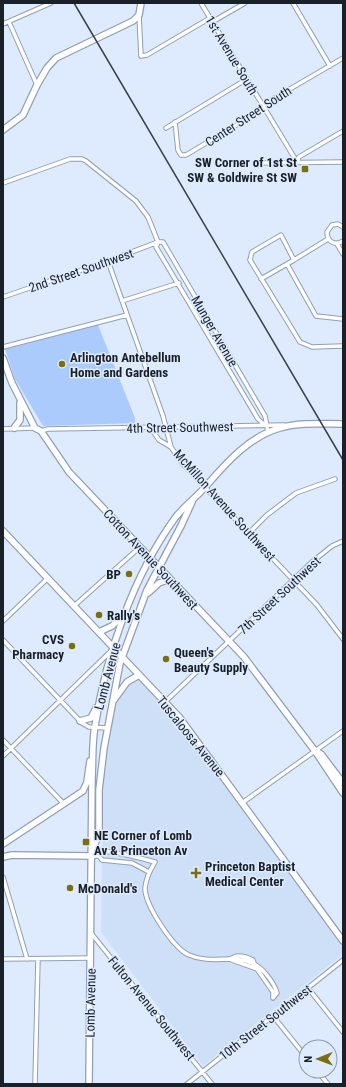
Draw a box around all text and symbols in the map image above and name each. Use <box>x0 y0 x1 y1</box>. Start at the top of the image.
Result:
street label: 1st Avenue South <box>202 13 261 97</box>
street label: Center Street South <box>202 83 294 150</box>
place label: SW Corner of 1st St SW & Goldwire St SW <box>187 155 297 185</box>
marker: SW Corner of 1st St SW & Goldwire St SW <box>300 164 310 174</box>
street label: 2nd Street Southwest <box>27 245 136 295</box>
street label: Munger Avenue <box>188 293 241 369</box>
place label: Arlington Antebellum Home and Gardens <box>70 350 181 380</box>
marker: Arlington Antebellum Home and Gardens <box>57 359 67 369</box>
street label: 4th Street Southwest <box>126 419 234 436</box>
street label: McMillon Avenue Southwest <box>171 447 279 564</box>
street label: Cotton Avenue Southwest <box>100 506 201 613</box>
street label: 7th Street Southwest <box>235 553 324 637</box>
place label: BP <box>106 567 121 582</box>
marker: BP <box>124 569 134 579</box>
place label: Rally's <box>107 608 140 623</box>
marker: Rally's <box>94 610 104 620</box>
place label: CVS Pharmacy <box>12 632 64 662</box>
marker: CVS Pharmacy <box>67 641 77 651</box>
street label: Lomb Avenue <box>91 641 124 712</box>
place label: Queen's Beauty Supply <box>174 645 248 675</box>
marker: Queen's Beauty Supply <box>161 654 171 664</box>
street label: Tuscaloosa Avenue <box>154 693 228 780</box>
place label: NE Corner of Lomb Av & Princeton Av <box>94 828 192 858</box>
marker: NE Corner of Lomb Av & Princeton Av <box>81 837 91 847</box>
place label: Princeton Baptist Medical Center <box>205 859 295 889</box>
marker: Princeton Baptist Medical Center <box>190 867 202 879</box>
place label: McDonald's <box>78 881 137 896</box>
marker: McDonald's <box>65 883 75 893</box>
street label: Fulton Avenue Southwest <box>105 953 198 1063</box>
street label: Lomb Avenue <box>82 968 99 1038</box>
street label: 10th Street Southwest <box>216 981 315 1063</box>
north arrow <box>298 1039 338 1079</box>
text: N <box>302 1055 315 1063</box>

